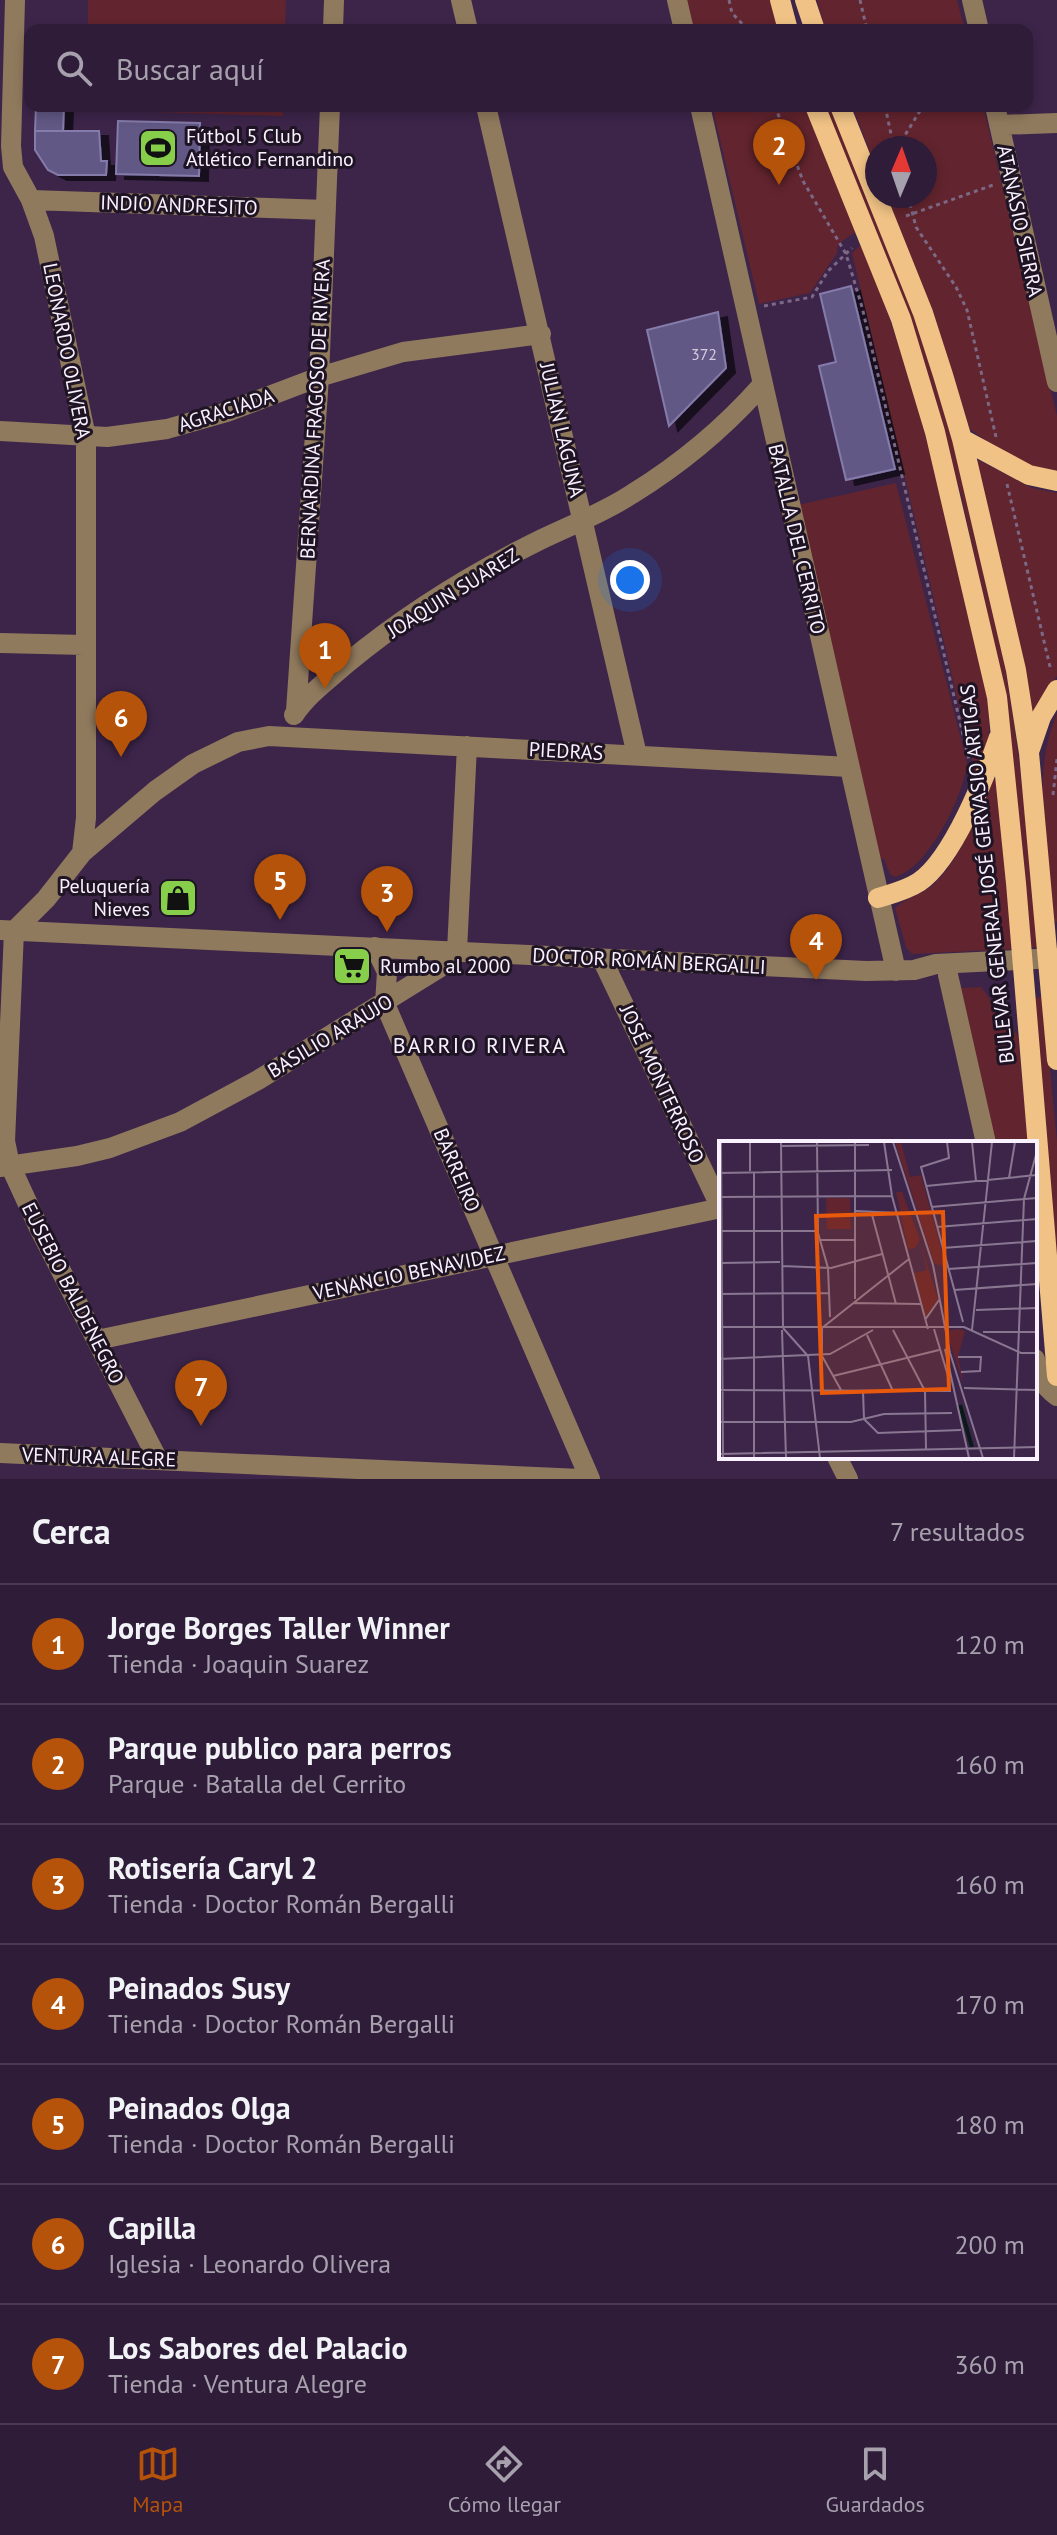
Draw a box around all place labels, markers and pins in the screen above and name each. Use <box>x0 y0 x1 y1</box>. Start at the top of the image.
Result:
pin: 2 <box>753 119 805 185</box>
place label: Fútbol 5 Club Atlético Fernandino <box>186 123 354 172</box>
sports icon: Fútbol 5 Club Atlético Fernandino <box>137 127 179 169</box>
pin: 1 <box>299 623 351 689</box>
pin: 6 <box>95 691 147 757</box>
pin: 5 <box>254 854 306 920</box>
pin: 3 <box>361 866 413 932</box>
place label: Peluquería Nieves <box>59 873 150 922</box>
shop icon: Peluquería Nieves <box>157 877 199 919</box>
pin: 4 <box>790 914 842 980</box>
supermarket icon: Rumbo al 2000 <box>331 945 373 987</box>
place label: Rumbo al 2000 <box>380 953 510 979</box>
pin: 7 <box>175 1360 227 1426</box>

